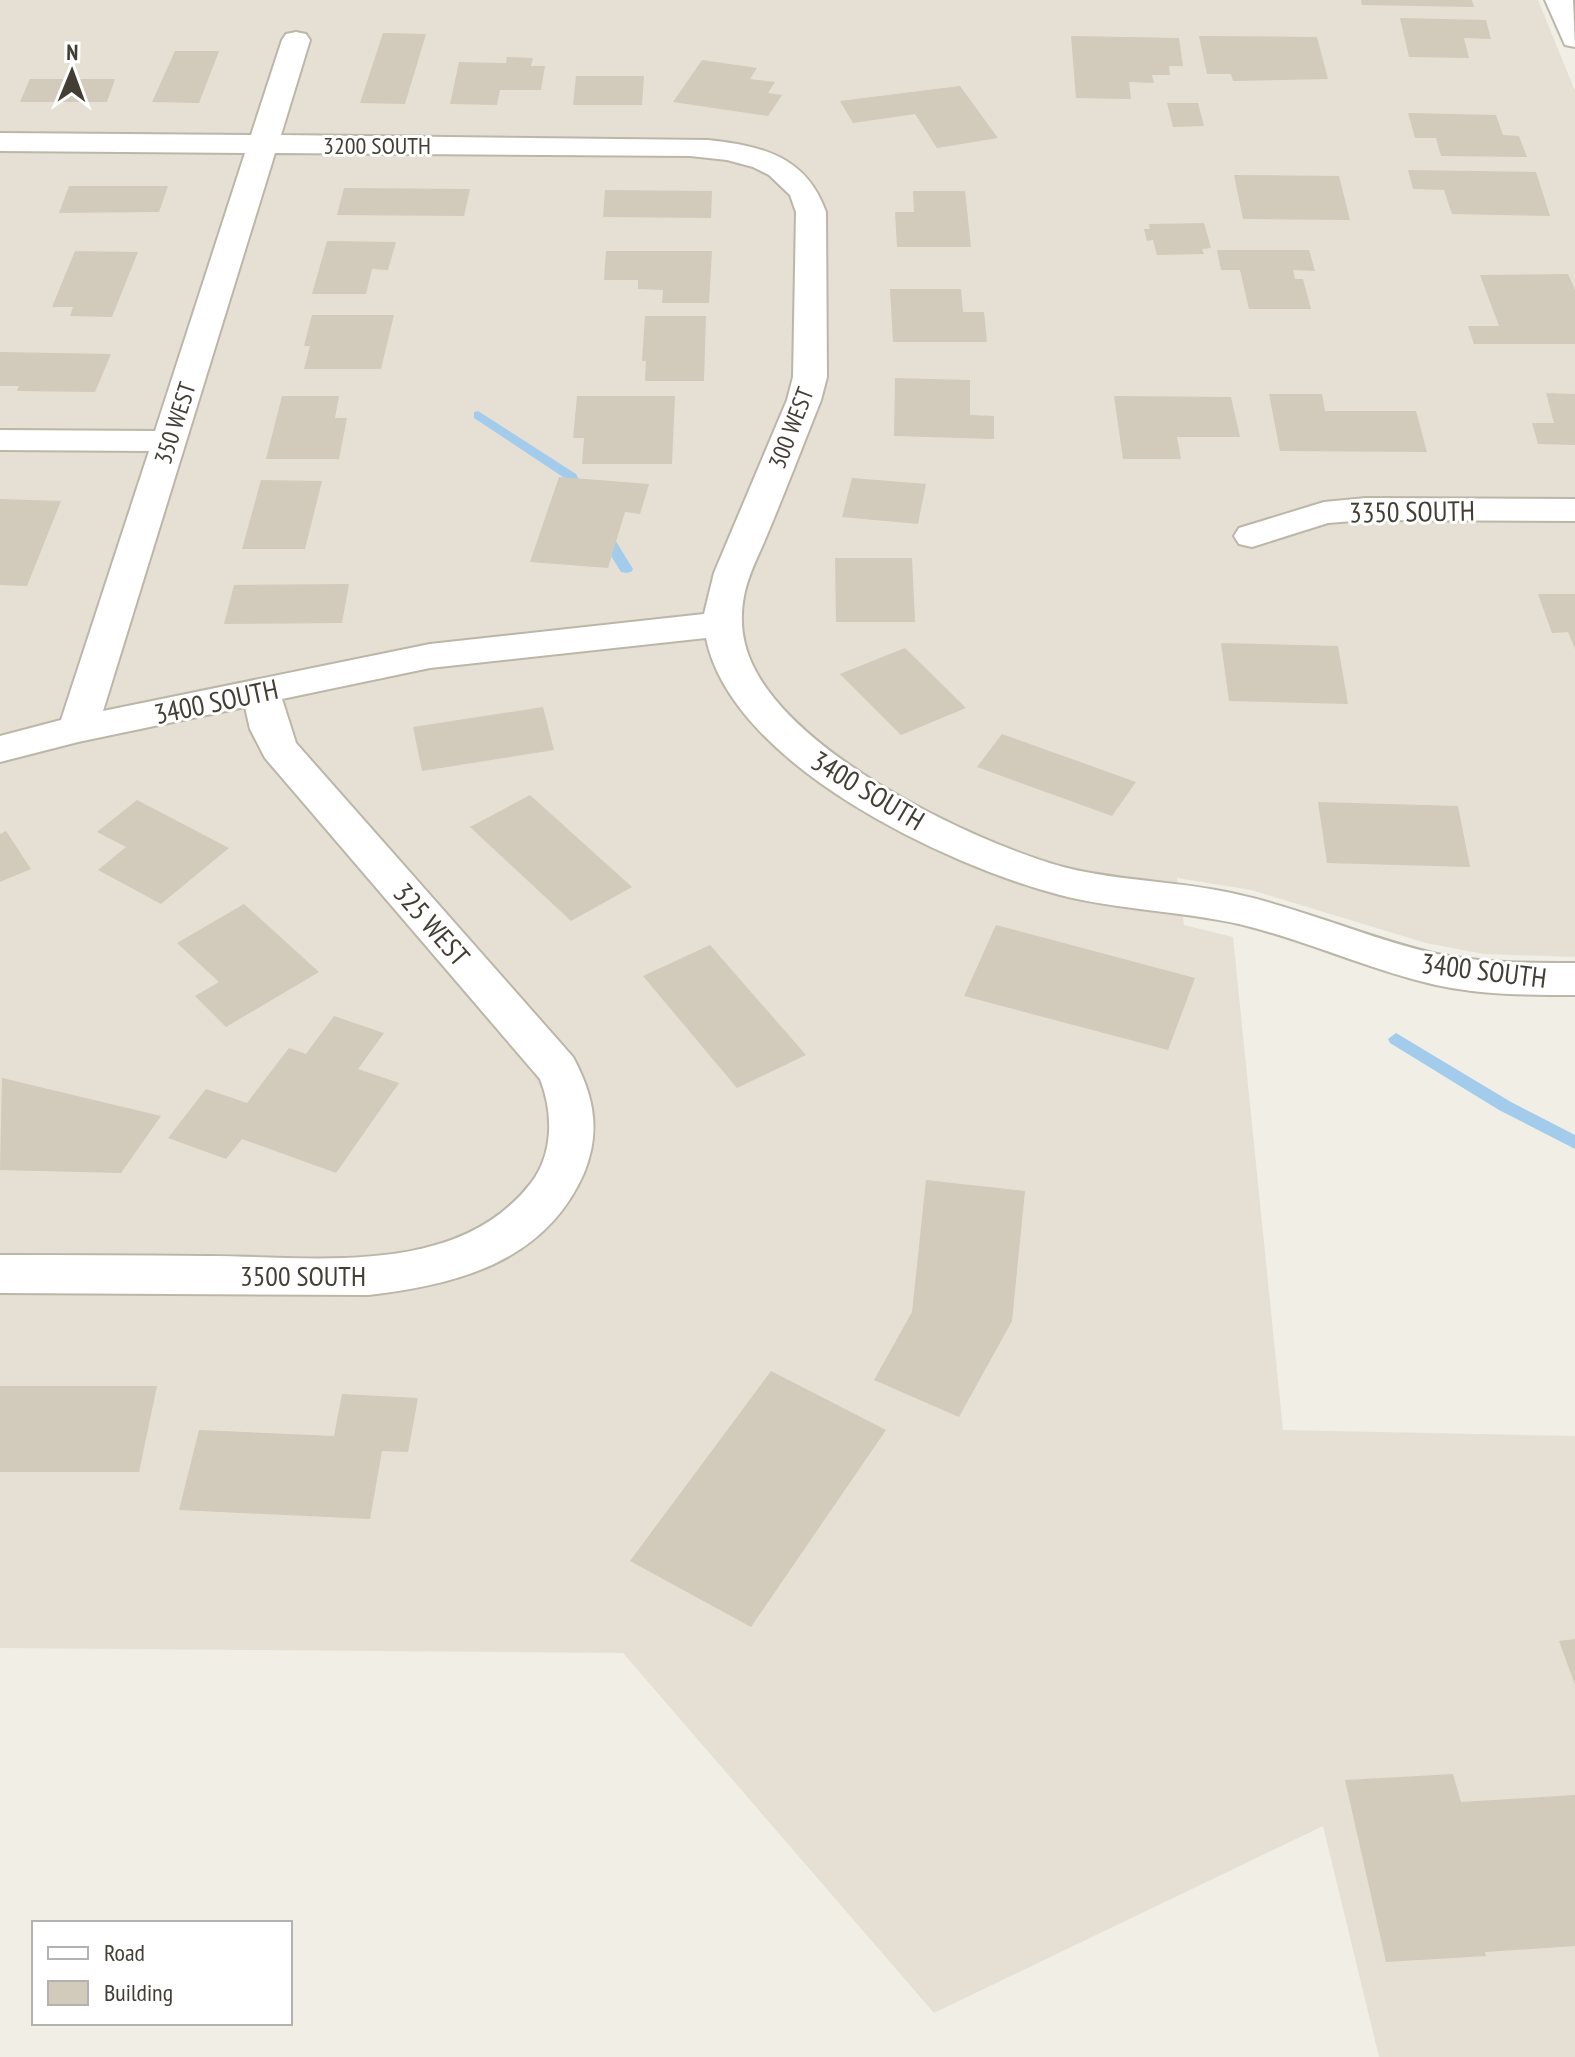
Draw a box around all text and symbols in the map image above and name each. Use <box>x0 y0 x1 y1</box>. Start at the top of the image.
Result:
north arrow <box>32 32 112 112</box>
text: N <box>66 38 79 66</box>
street label: 3200 SOUTH <box>323 130 431 161</box>
street label: 350 WEST <box>147 378 203 468</box>
street label: 300 WEST <box>761 383 821 473</box>
street label: 3350 SOUTH <box>1349 491 1475 531</box>
street label: 3400 SOUTH <box>151 670 281 732</box>
street label: 3400 SOUTH <box>805 742 931 838</box>
street label: 325 WEST <box>386 875 479 974</box>
street label: 3400 SOUTH <box>1419 944 1549 996</box>
street label: 3500 SOUTH <box>240 1257 366 1294</box>
legend <box>32 1921 292 2025</box>
text: Road <box>104 1937 145 1968</box>
text: Building <box>104 1977 173 2008</box>

